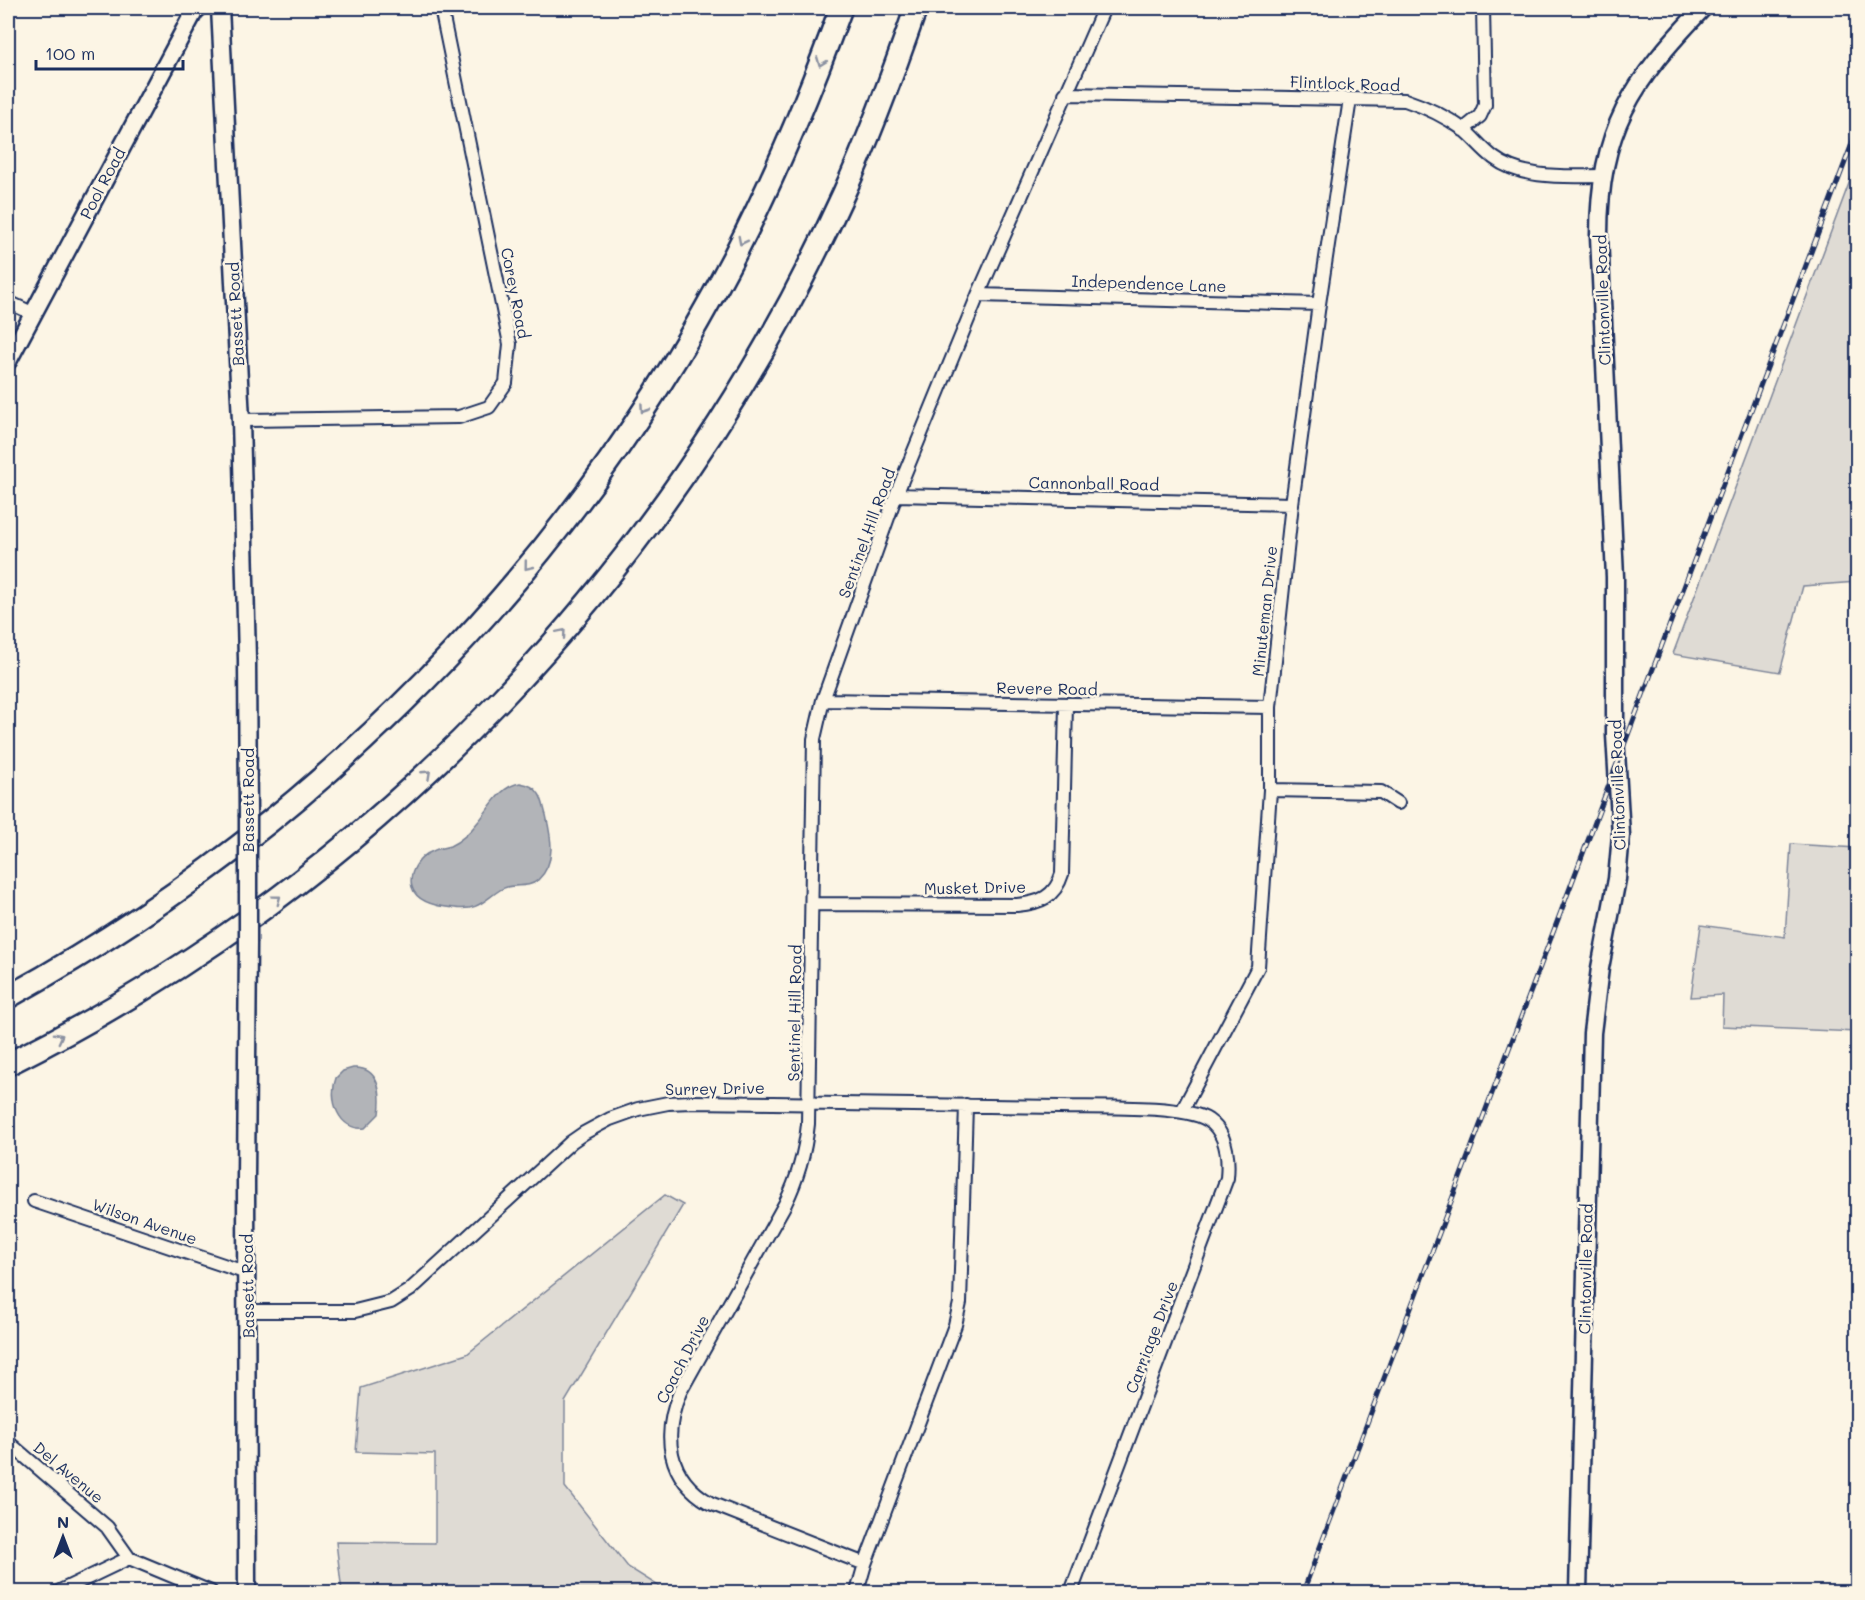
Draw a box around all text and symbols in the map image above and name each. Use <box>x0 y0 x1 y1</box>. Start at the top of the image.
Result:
scale bar <box>36 33 183 71</box>
text: 100 m <box>45 41 95 65</box>
one-way arrow <box>815 57 828 67</box>
street label: Flintlock Road <box>1290 71 1400 95</box>
street label: Pool Road <box>74 144 130 222</box>
one-way arrow <box>738 234 749 245</box>
street label: Clintonville Road <box>1589 234 1615 366</box>
street label: Corey Road <box>497 246 535 340</box>
street label: Bassett Road <box>222 261 248 367</box>
street label: Independence Lane <box>1071 270 1227 296</box>
one-way arrow <box>639 403 651 413</box>
street label: Sentinel Hill Road <box>833 465 899 601</box>
street label: Cannonball Road <box>1029 471 1159 495</box>
street label: Minuteman Drive <box>1247 545 1281 677</box>
one-way arrow <box>524 559 535 570</box>
one-way arrow <box>555 630 566 640</box>
street label: Revere Road <box>996 677 1098 699</box>
street label: Clintonville Road <box>1604 719 1630 851</box>
street label: Bassett Road <box>237 748 258 852</box>
one-way arrow <box>420 770 430 781</box>
street label: Musket Drive <box>924 876 1026 898</box>
one-way arrow <box>271 895 282 906</box>
street label: Sentinel Hill Road <box>782 944 806 1082</box>
one-way arrow <box>53 1033 64 1044</box>
street label: Surrey Drive <box>665 1077 765 1099</box>
street label: Wilson Avenue <box>90 1193 200 1249</box>
street label: Clintonville Road <box>1573 1203 1597 1335</box>
street label: Bassett Road <box>236 1234 258 1338</box>
street label: Carriage Drive <box>1120 1278 1182 1396</box>
street label: Coach Drive <box>651 1311 713 1407</box>
street label: Del Avenue <box>30 1437 108 1507</box>
north arrow <box>33 1507 93 1567</box>
text: N <box>57 1511 69 1532</box>

